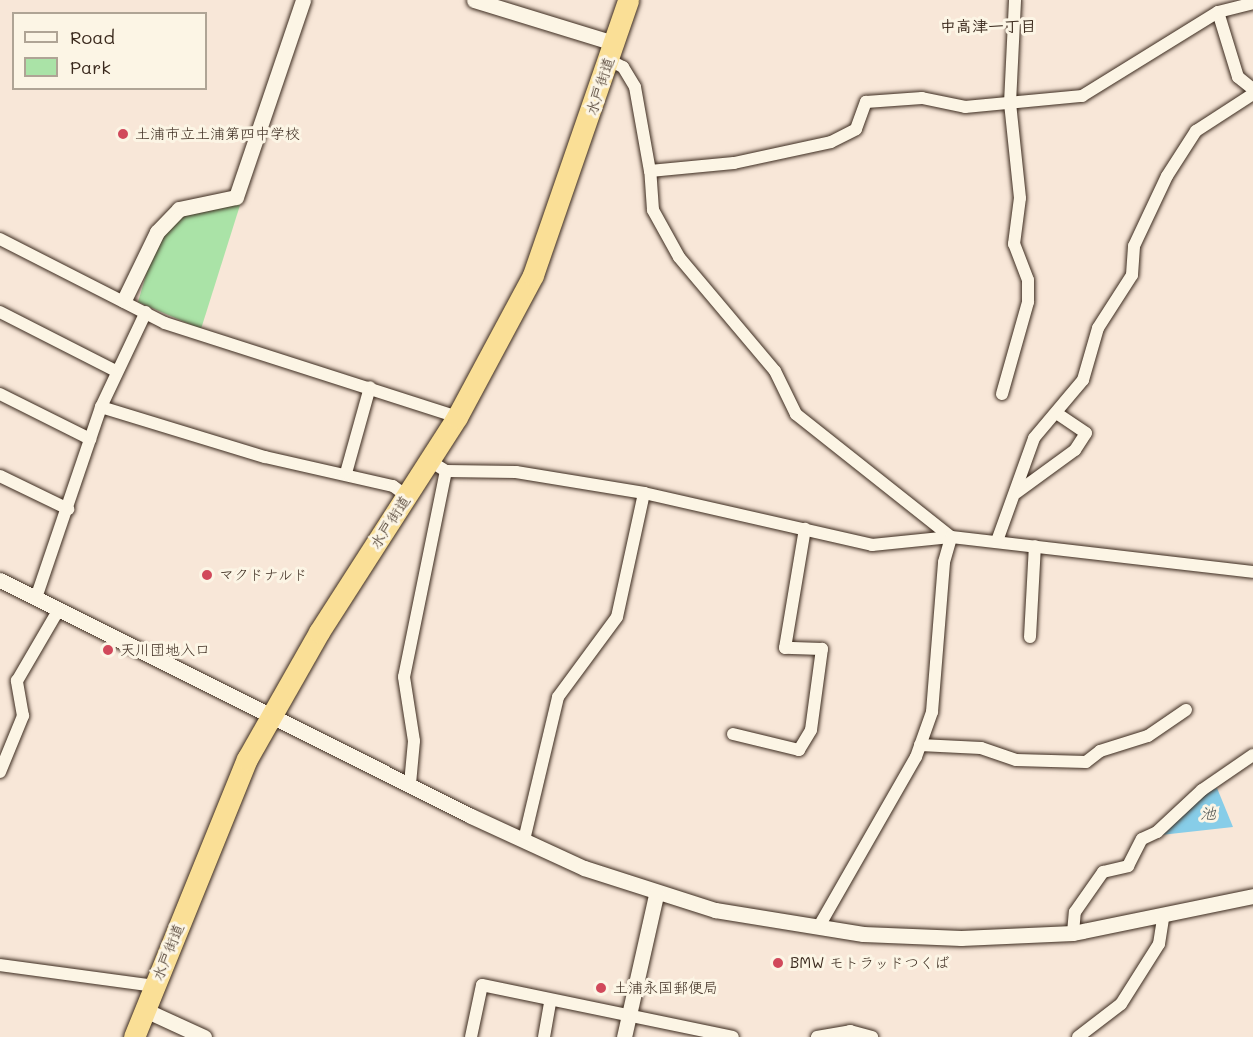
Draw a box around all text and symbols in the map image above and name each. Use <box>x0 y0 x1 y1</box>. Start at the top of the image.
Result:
legend <box>12 12 207 90</box>
district label: 中高津一丁目 <box>940 16 1036 36</box>
text: Road <box>70 25 115 49</box>
text: Park <box>70 55 111 79</box>
street label: 水戸街道 <box>582 55 618 117</box>
place label: 土浦市立土浦第四中学校 <box>135 125 300 143</box>
marker: 土浦市立土浦第四中学校 <box>116 127 130 141</box>
street label: 水戸街道 <box>366 492 414 552</box>
place label: マクドナルド <box>219 566 309 584</box>
marker: マクドナルド <box>200 568 214 582</box>
place label: 天川団地入口 <box>120 641 210 659</box>
marker: 天川団地入口 <box>101 643 115 657</box>
water label: 池 <box>1200 803 1216 823</box>
street label: 水戸街道 <box>148 921 188 983</box>
place label: BMW モトラッドつくば <box>790 954 949 972</box>
marker: BMW モトラッドつくば <box>771 956 785 970</box>
place label: 土浦永国郵便局 <box>613 979 718 997</box>
marker: 土浦永国郵便局 <box>594 981 608 995</box>

